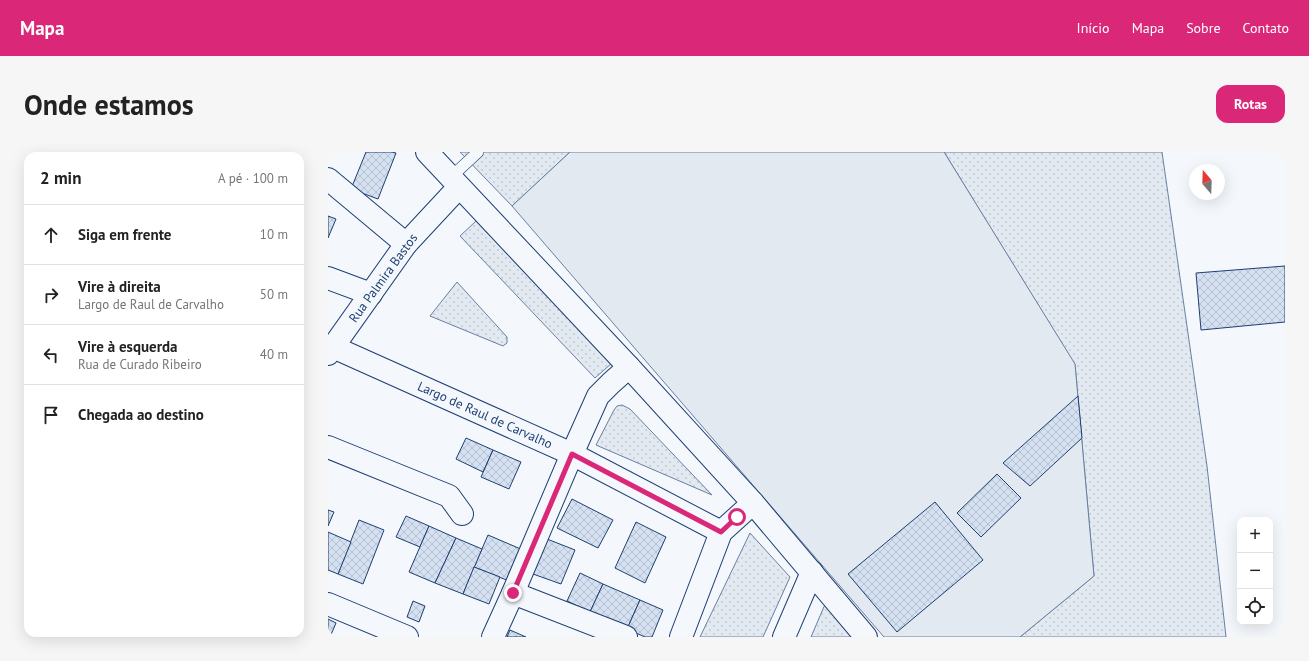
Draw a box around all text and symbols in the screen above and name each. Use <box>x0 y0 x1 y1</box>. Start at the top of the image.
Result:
text: Mapa <box>20 16 64 40</box>
text: Início <box>1077 19 1110 37</box>
text: Mapa <box>1132 19 1164 37</box>
text: Sobre <box>1186 19 1221 37</box>
text: Contato <box>1243 19 1289 37</box>
button: Rotas <box>1216 85 1285 123</box>
text: Onde estamos <box>24 86 194 123</box>
north arrow <box>1189 164 1225 200</box>
text: 2 min <box>40 167 81 189</box>
text: A pé · 100 m <box>218 170 288 187</box>
icon: ahead <box>40 224 62 246</box>
text: Siga em frente <box>78 225 171 244</box>
text: 10 m <box>260 226 288 243</box>
street label: Rua Palmira Bastos <box>345 230 421 326</box>
text: Vire à direita <box>78 277 161 296</box>
icon: right <box>40 284 62 306</box>
text: 50 m <box>260 286 288 303</box>
text: Largo de Raul de Carvalho <box>78 296 224 313</box>
text: Vire à esquerda <box>78 337 177 356</box>
icon: left <box>40 344 62 366</box>
text: 40 m <box>260 346 288 363</box>
text: Rua de Curado Ribeiro <box>78 356 202 373</box>
street label: Largo de Raul de Carvalho <box>415 378 555 452</box>
icon: arrive <box>40 404 62 426</box>
text: Chegada ao destino <box>78 405 204 424</box>
route start <box>728 508 746 526</box>
map controls <box>1237 517 1273 625</box>
button: + <box>1237 517 1273 553</box>
button: − <box>1237 553 1273 589</box>
route end <box>504 584 522 602</box>
button: locate <box>1237 589 1273 625</box>

